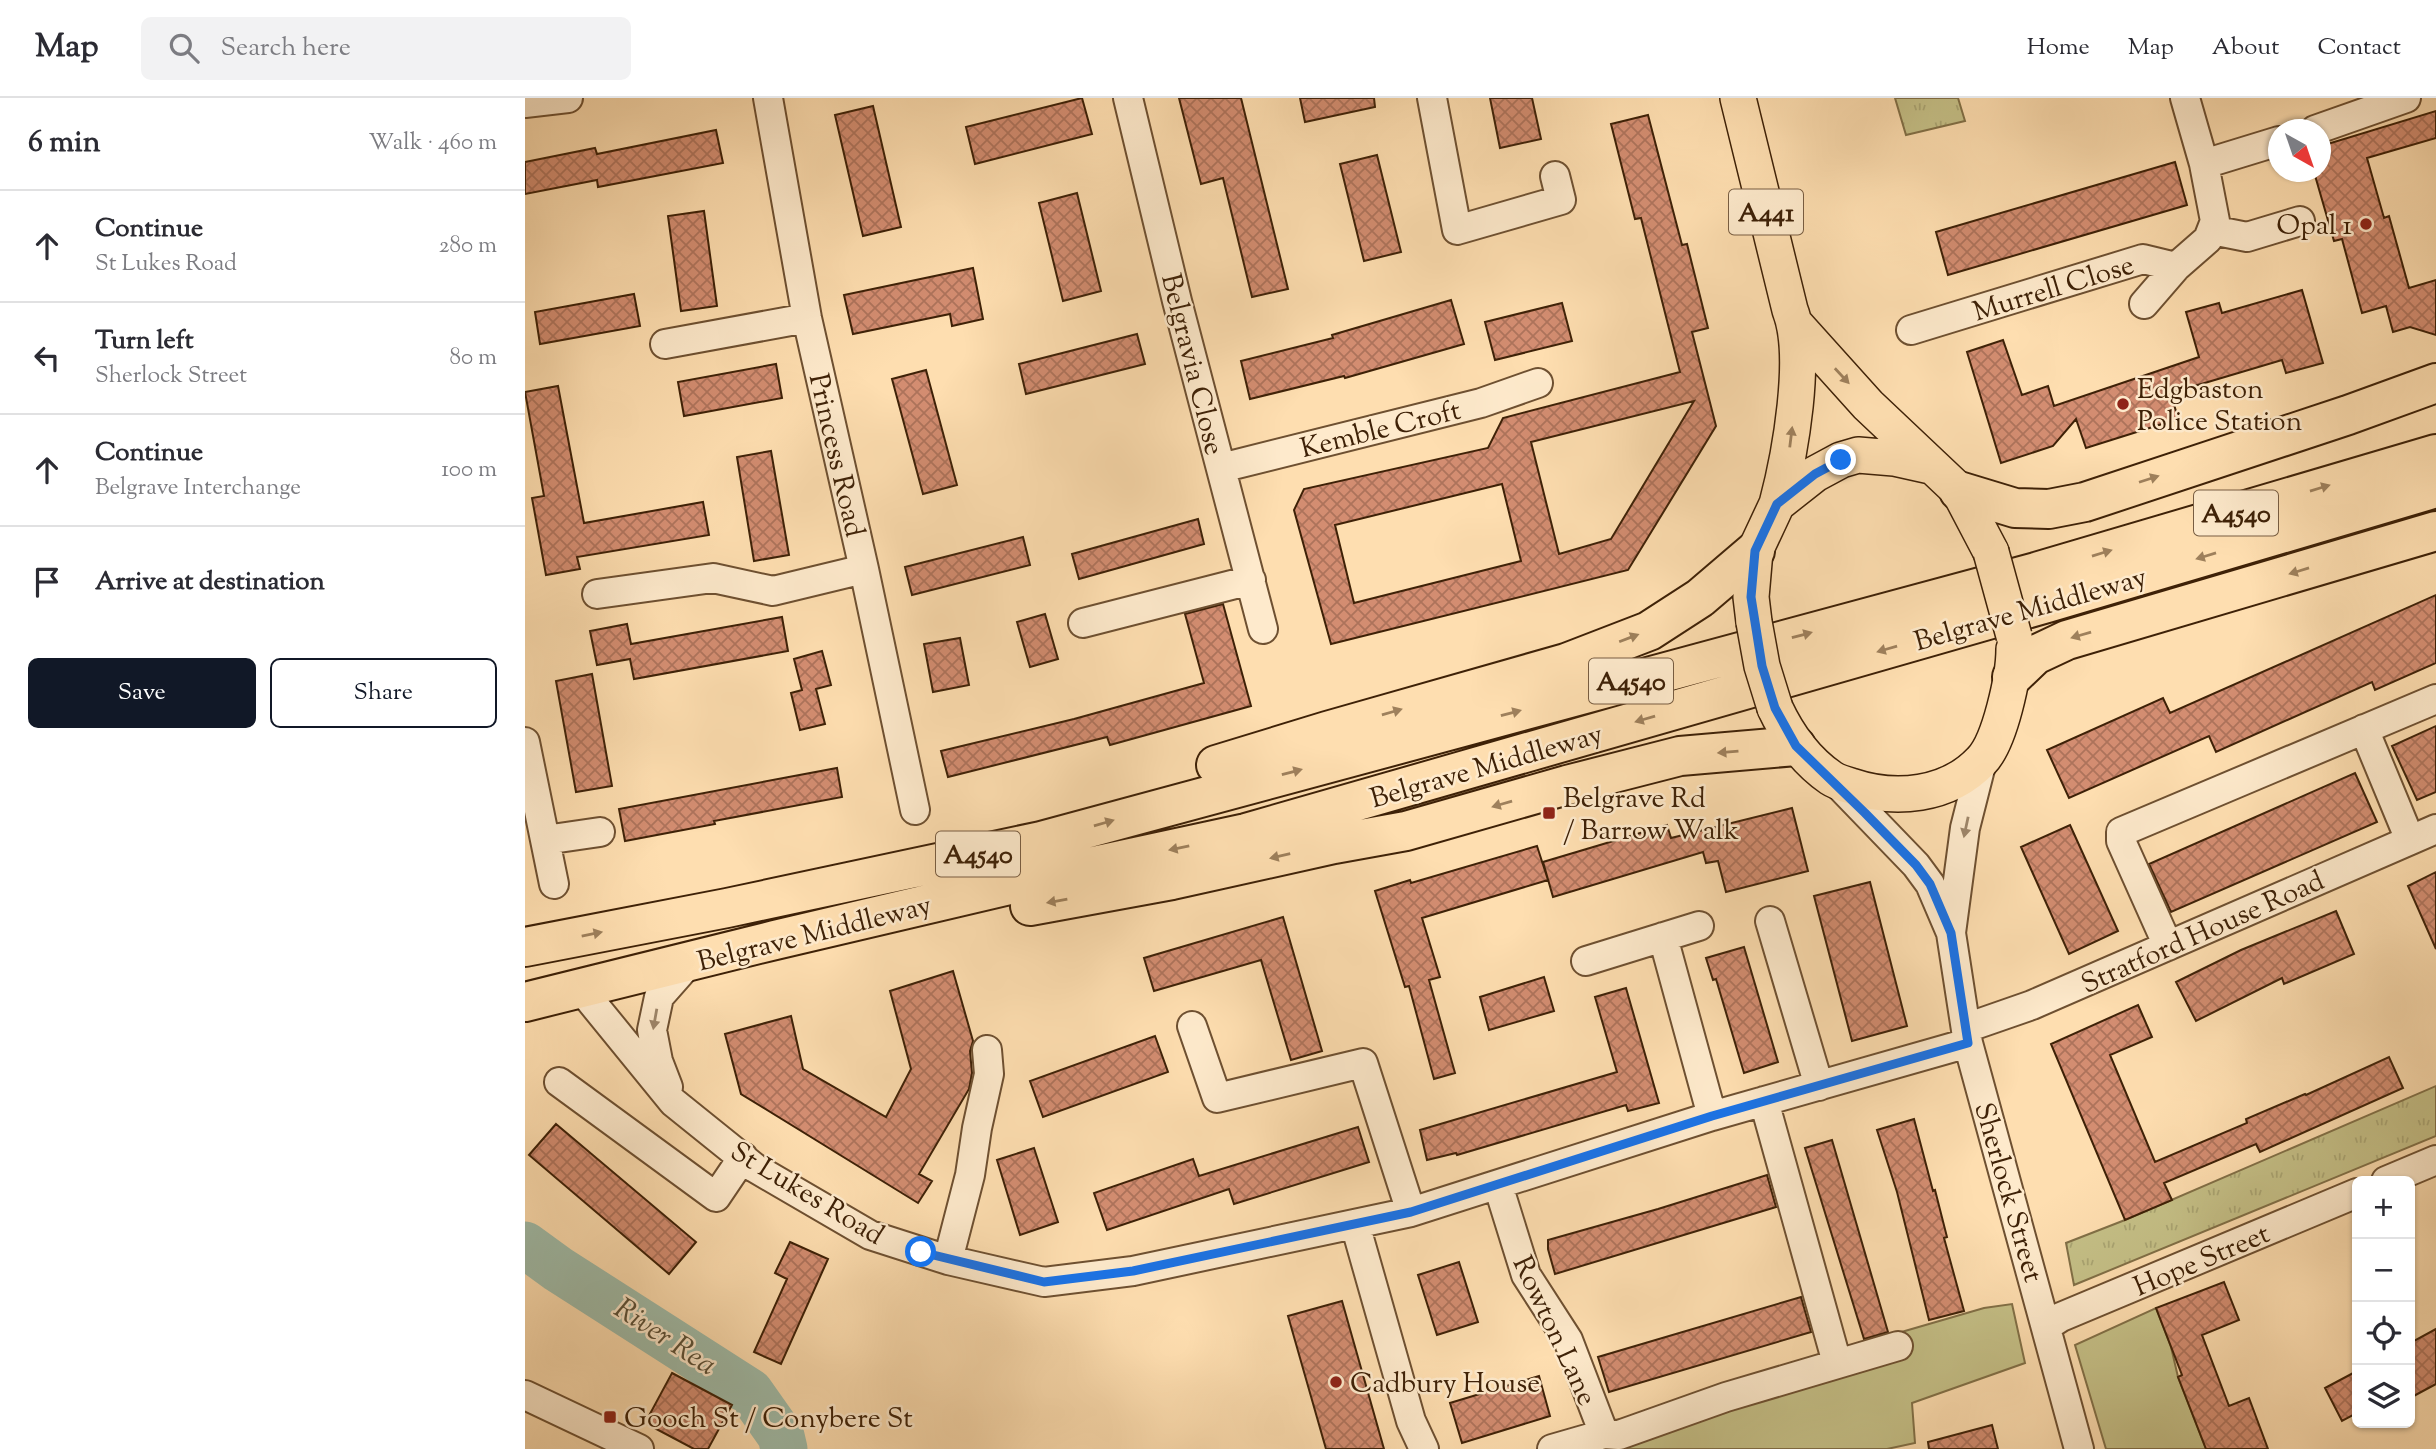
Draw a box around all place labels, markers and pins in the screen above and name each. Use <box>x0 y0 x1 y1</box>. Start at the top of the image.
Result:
place label: Opal 1 <box>2276 207 2352 247</box>
marker: Opal 1 <box>2358 216 2374 232</box>
place label: Edgbaston Police Station <box>2137 371 2302 443</box>
marker: Edgbaston Police Station <box>2115 396 2131 412</box>
place label: Belgrave Rd / Barrow Walk <box>1563 780 1739 852</box>
marker: Belgrave Rd / Barrow Walk <box>1541 805 1557 821</box>
place label: Cadbury House <box>1350 1365 1540 1405</box>
marker: Cadbury House <box>1328 1374 1344 1390</box>
place label: Gooch St / Conybere St <box>624 1400 913 1440</box>
marker: Gooch St / Conybere St <box>602 1409 618 1425</box>

